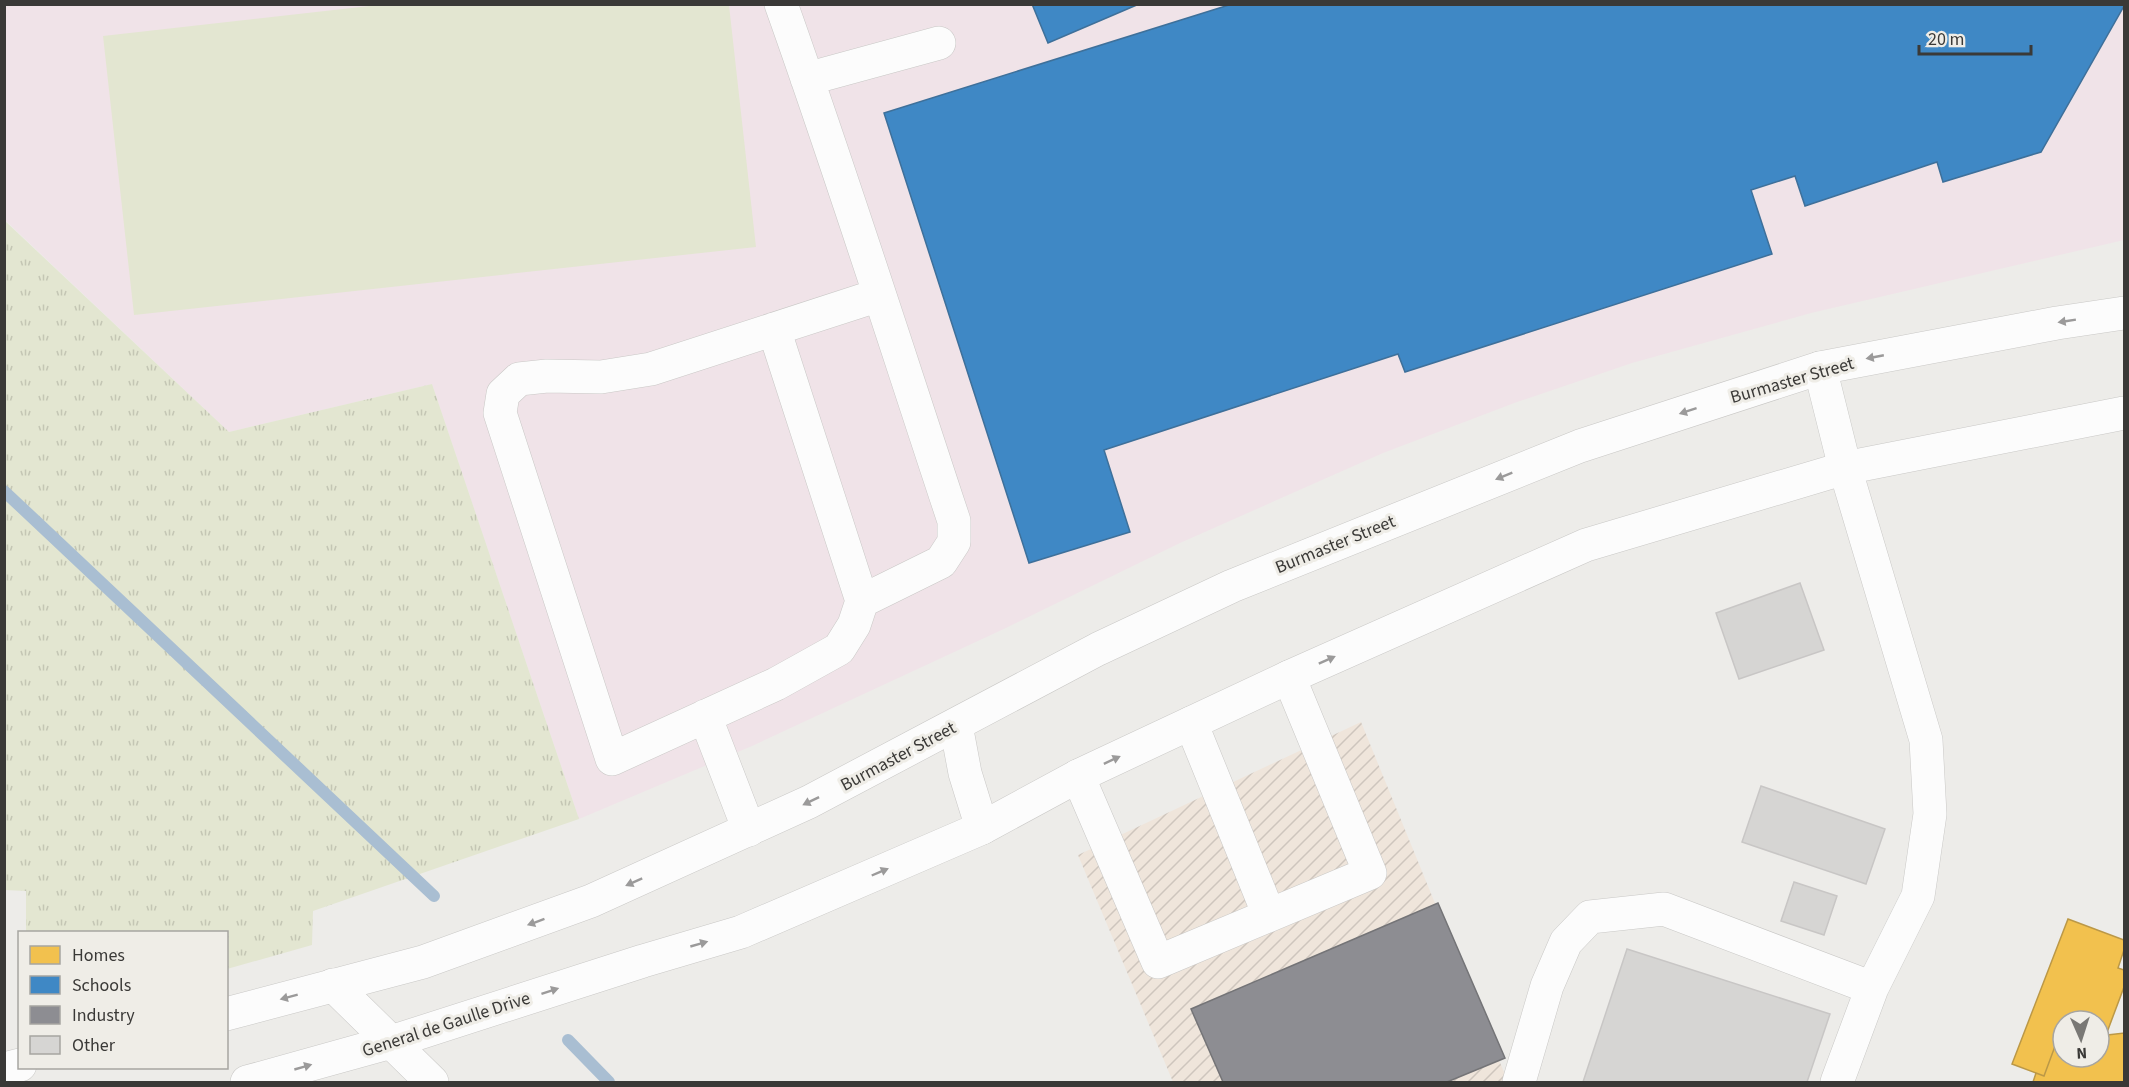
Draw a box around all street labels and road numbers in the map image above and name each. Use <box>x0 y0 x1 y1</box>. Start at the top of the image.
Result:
street label: Burmaster Street <box>1727 351 1857 410</box>
street label: Burmaster Street <box>1271 509 1399 580</box>
street label: Burmaster Street <box>836 715 960 797</box>
street label: General de Gaulle Drive <box>359 986 533 1063</box>

